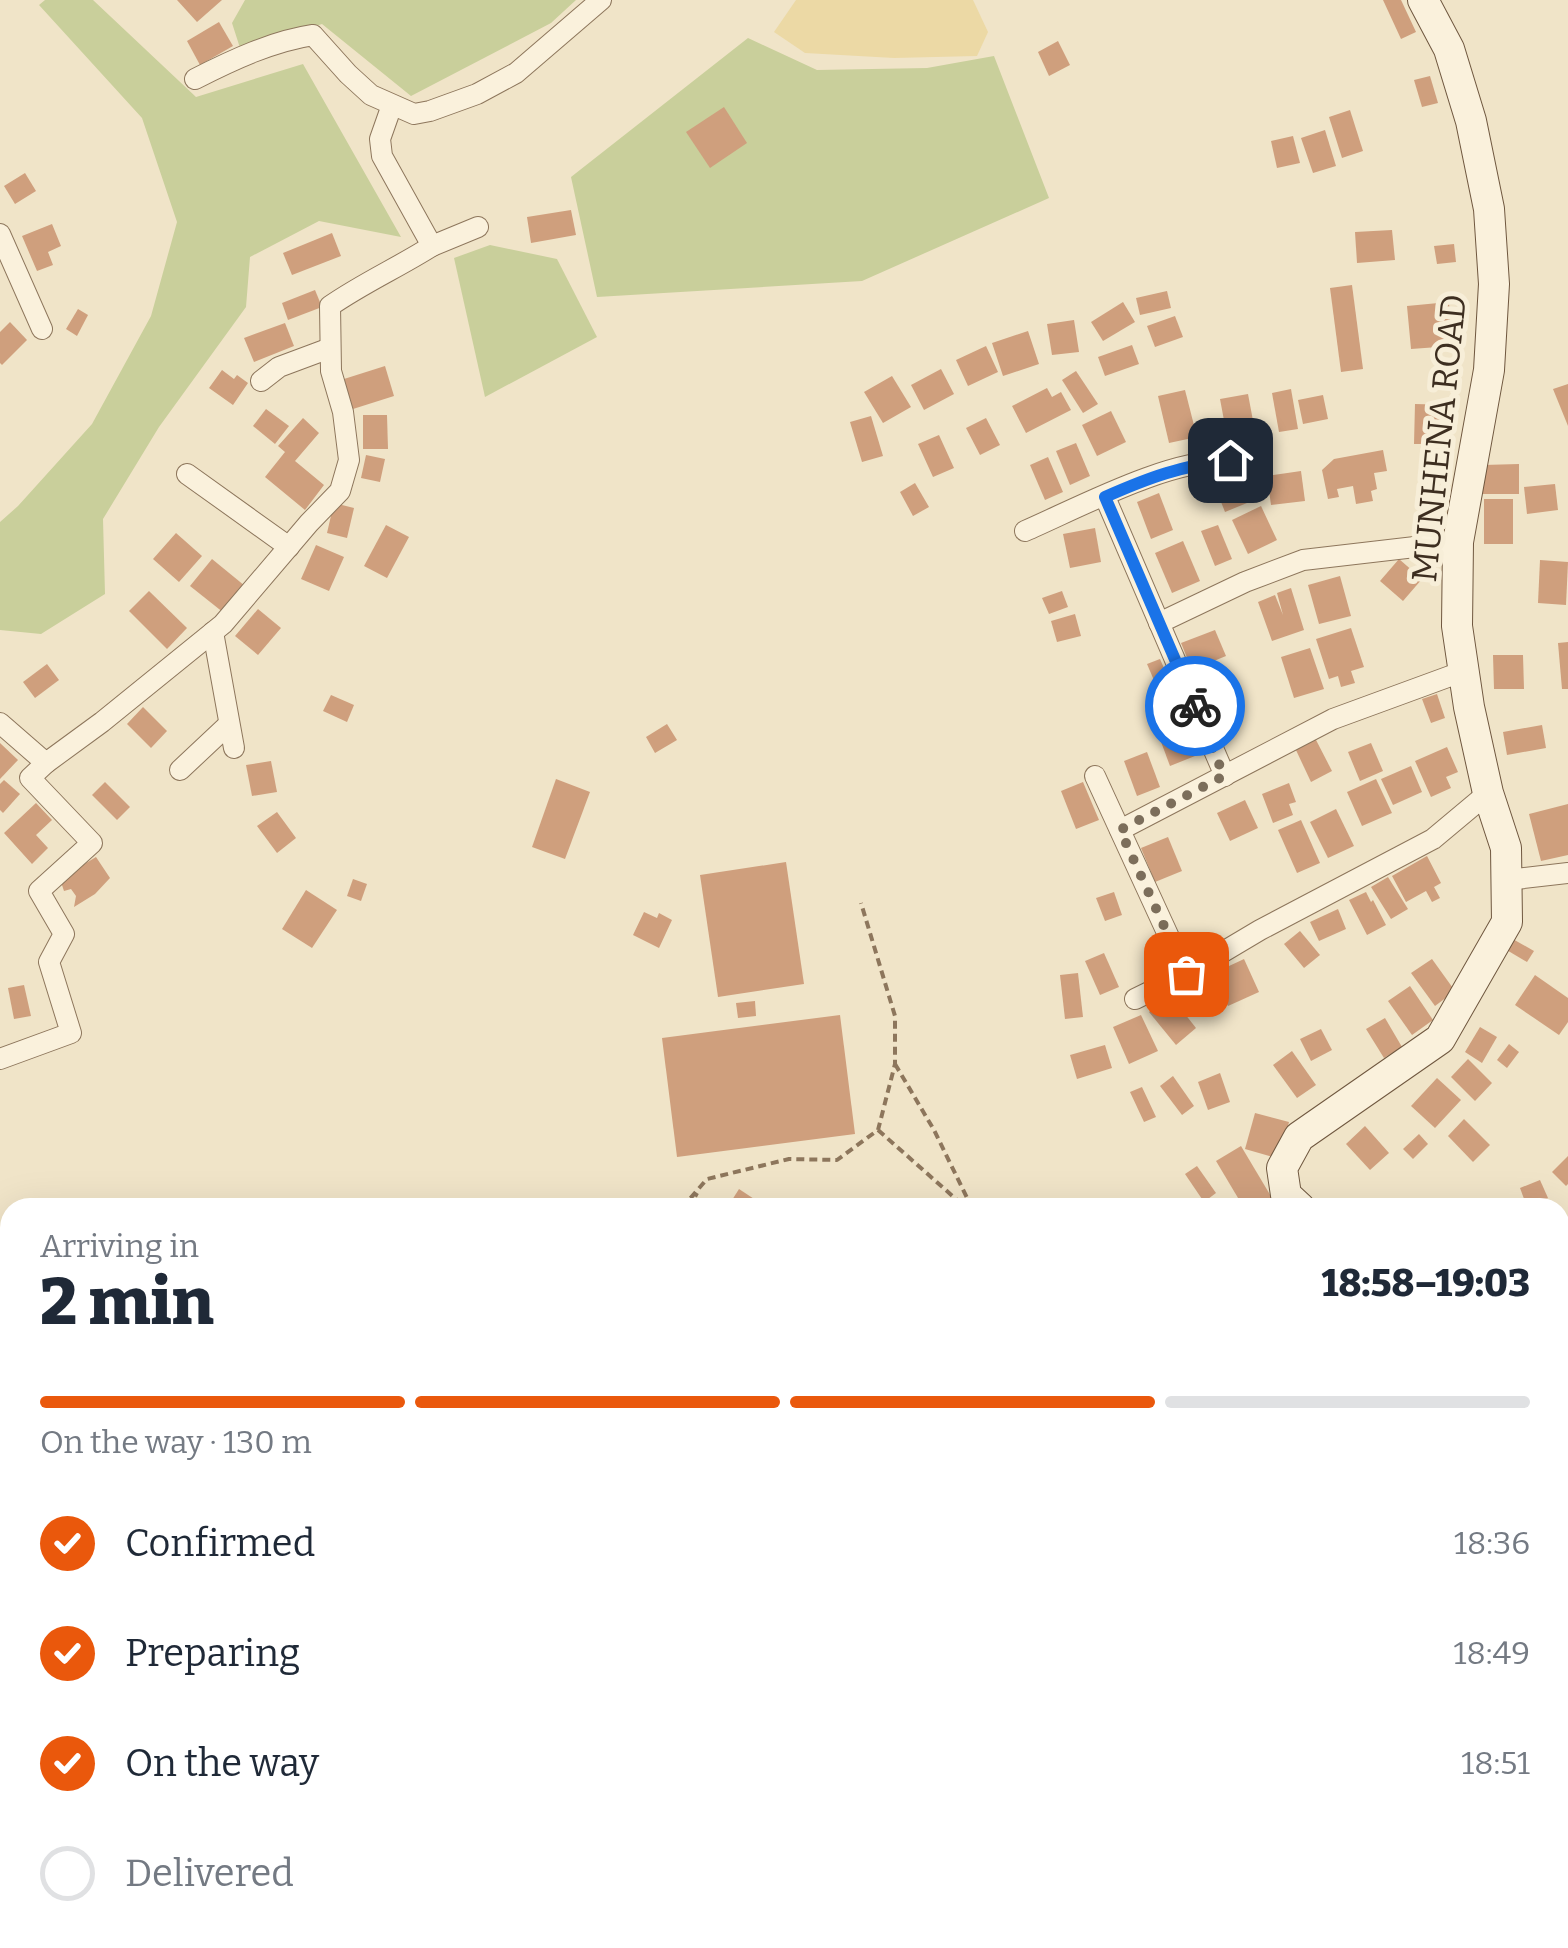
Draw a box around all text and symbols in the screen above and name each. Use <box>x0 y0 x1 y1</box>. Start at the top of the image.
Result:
street label: MUNHENA ROAD <box>1403 292 1475 584</box>
pin <box>1188 418 1273 503</box>
icon: home <box>1203 433 1258 488</box>
courier <box>1145 656 1245 756</box>
icon: bike <box>1168 679 1223 734</box>
pin <box>1144 932 1229 1017</box>
icon: bag <box>1159 947 1214 1002</box>
text: Arriving in <box>40 1227 199 1265</box>
text: 18:58–19:03 <box>1322 1260 1530 1306</box>
text: 2 min <box>40 1263 214 1341</box>
text: On the way · 130 m <box>40 1423 312 1461</box>
icon: check <box>40 1516 95 1571</box>
text: Confirmed <box>125 1520 315 1566</box>
text: 18:36 <box>1454 1524 1530 1562</box>
icon: check <box>40 1626 95 1681</box>
text: Preparing <box>125 1630 300 1676</box>
text: 18:49 <box>1454 1634 1530 1672</box>
icon: check <box>40 1736 95 1791</box>
text: On the way <box>125 1740 319 1786</box>
text: 18:51 <box>1461 1744 1530 1782</box>
text: Delivered <box>125 1850 294 1896</box>

